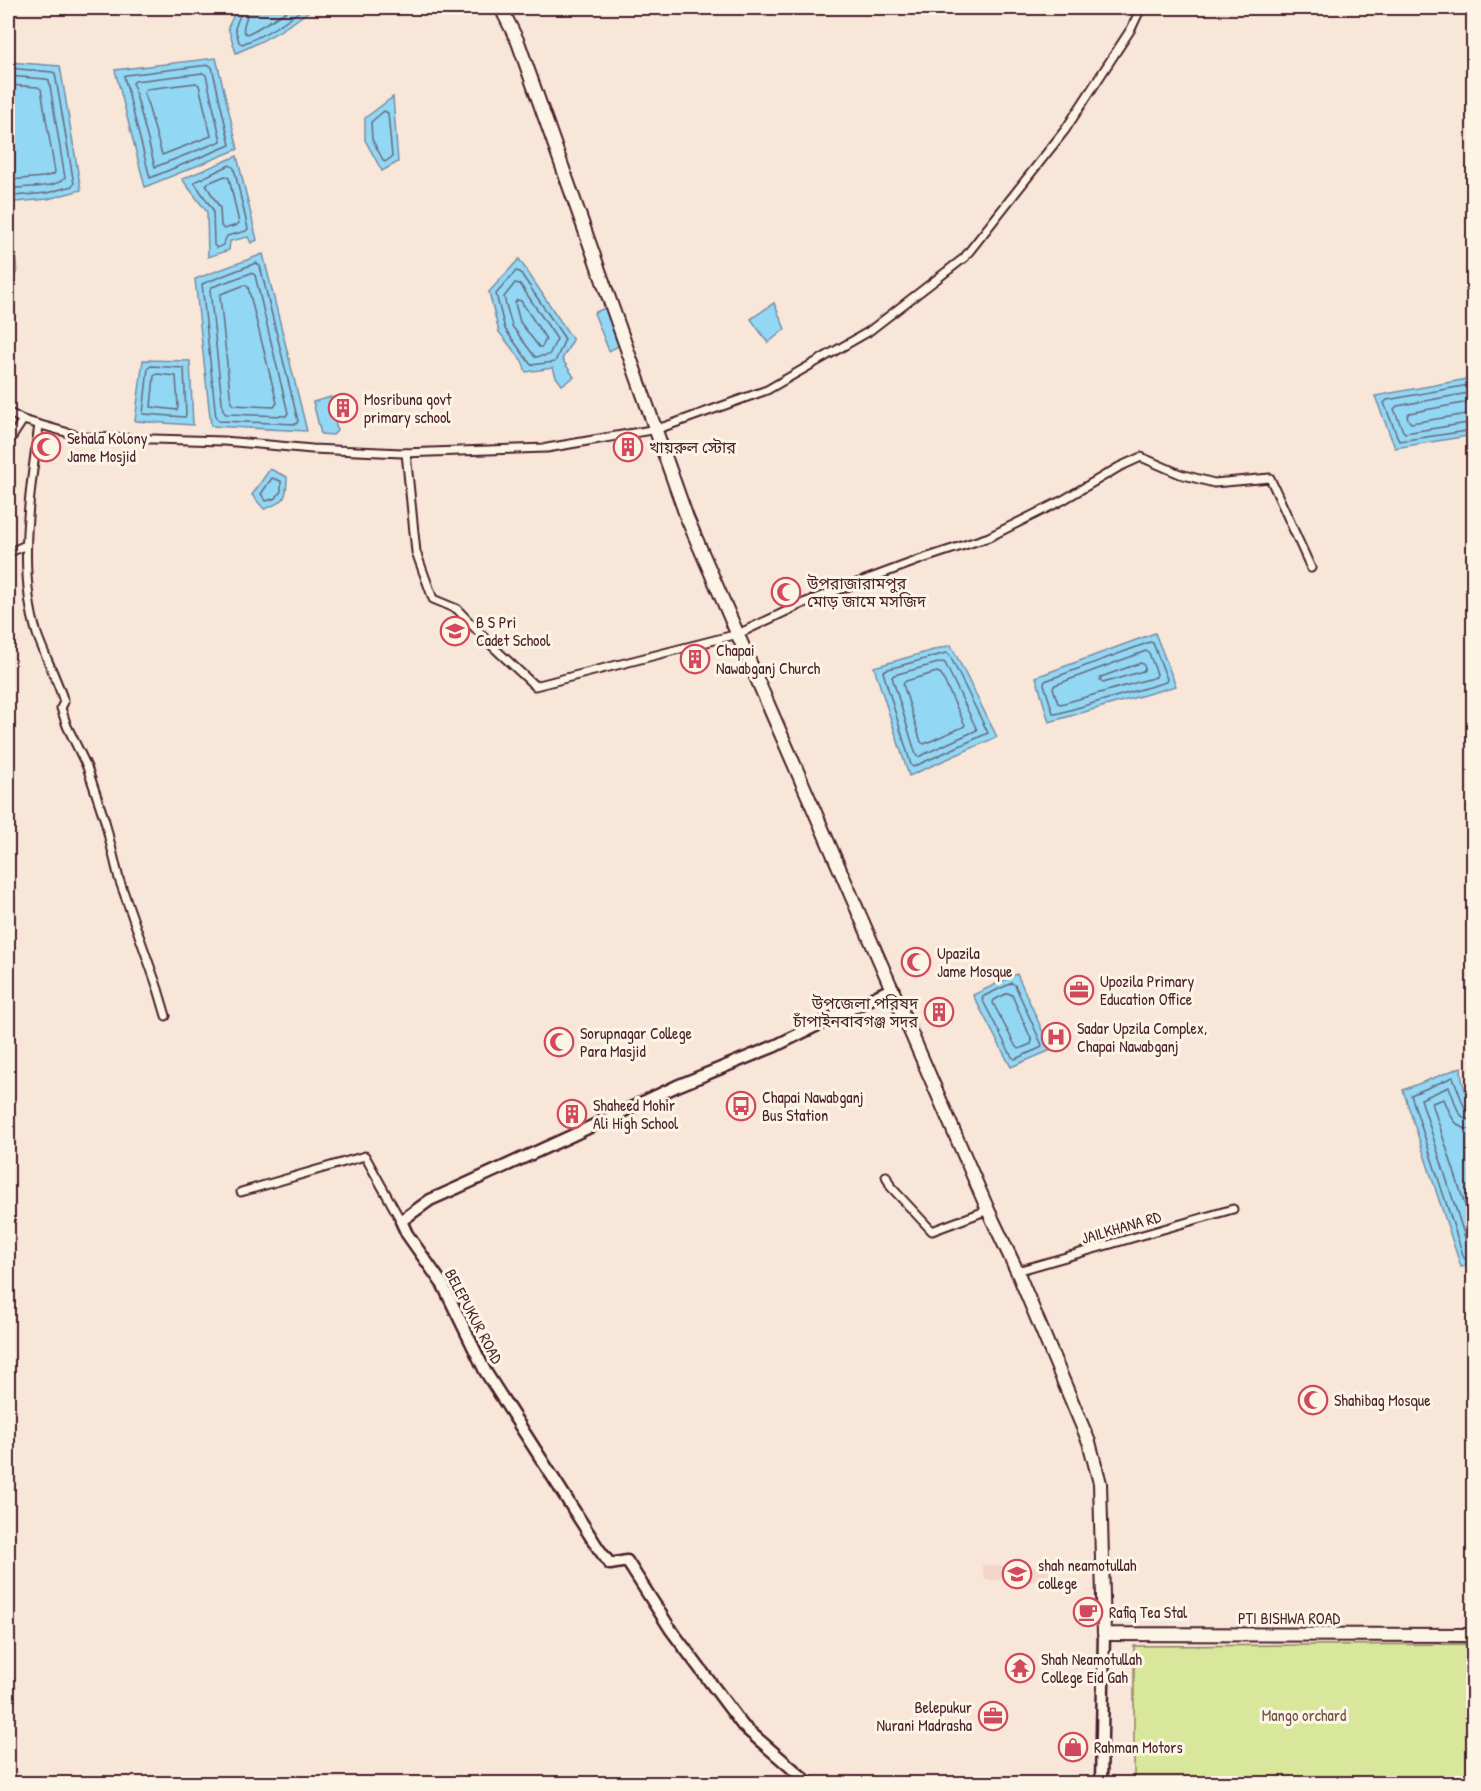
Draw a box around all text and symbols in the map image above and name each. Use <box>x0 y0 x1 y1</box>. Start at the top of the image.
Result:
place label: Mosribuna govt primary school <box>364 388 452 428</box>
building icon: Mosribuna govt primary school <box>327 392 359 424</box>
place label: Sehala Kolony Jame Mosjid <box>67 427 148 467</box>
mosque icon: Sehala Kolony Jame Mosjid <box>30 431 62 463</box>
building icon: খায়রুল স্টোর <box>612 431 644 463</box>
place label: খায়রুল স্টোর <box>649 436 736 458</box>
place label: উপরাজারামপুর মোড় জামে মসজিদ <box>806 572 927 612</box>
mosque icon: উপরাজারামপুর মোড় জামে মসজিদ <box>770 576 802 608</box>
place label: B S Pri Cadet School <box>476 611 551 651</box>
school or university icon: B S Pri Cadet School <box>439 615 471 647</box>
place label: Chapai Nawabganj Church <box>716 639 820 679</box>
building icon: Chapai Nawabganj Church <box>679 643 711 675</box>
place label: Upazila Jame Mosque <box>937 942 1013 982</box>
mosque icon: Upazila Jame Mosque <box>900 946 932 978</box>
place label: Upozila Primary Education Office <box>1100 970 1194 1010</box>
office icon: Upozila Primary Education Office <box>1063 974 1095 1006</box>
place label: উপজেলা পরিষদ চাঁপাইনবাবগঞ্জ সদর <box>792 992 919 1032</box>
building icon: উপজেলা পরিষদ চাঁপাইনবাবগঞ্জ সদর <box>923 996 955 1028</box>
place label: Sadar Upzila Complex, Chapai Nawabganj <box>1077 1017 1207 1057</box>
hospital icon: Sadar Upzila Complex, Chapai Nawabganj <box>1040 1021 1072 1053</box>
place label: Sorupnagar College Para Masjid <box>580 1022 693 1062</box>
mosque icon: Sorupnagar College Para Masjid <box>543 1026 575 1058</box>
place label: Chapai Nawabganj Bus Station <box>762 1086 864 1126</box>
bus stop icon: Chapai Nawabganj Bus Station <box>725 1090 757 1122</box>
place label: Shaheed Mohir Ali High School <box>593 1094 679 1134</box>
building icon: Shaheed Mohir Ali High School <box>556 1098 588 1130</box>
street label: JAILKHANA RD <box>1079 1205 1164 1249</box>
street label: BELEPUKUR ROAD <box>440 1265 508 1368</box>
mosque icon: Shahibag Mosque <box>1297 1384 1329 1416</box>
place label: Shahibag Mosque <box>1334 1389 1431 1411</box>
place label: shah neamotullah college <box>1038 1554 1137 1594</box>
school or university icon: shah neamotullah college <box>1001 1558 1033 1590</box>
cafe icon: Rafiq Tea Stal <box>1072 1596 1104 1628</box>
place label: Rafiq Tea Stal <box>1109 1601 1188 1623</box>
street label: PTI BISHWA ROAD <box>1238 1607 1341 1629</box>
place label: Shah Neamotullah College Eid Gah <box>1041 1648 1142 1688</box>
temple icon: Shah Neamotullah College Eid Gah <box>1004 1652 1036 1684</box>
place label: Belepukur Nurani Madrasha <box>877 1696 972 1736</box>
office icon: Belepukur Nurani Madrasha <box>977 1700 1009 1732</box>
park label: Mango orchard <box>1262 1704 1346 1726</box>
shop icon: Rahman Motors <box>1057 1731 1089 1763</box>
place label: Rahman Motors <box>1094 1736 1183 1758</box>

